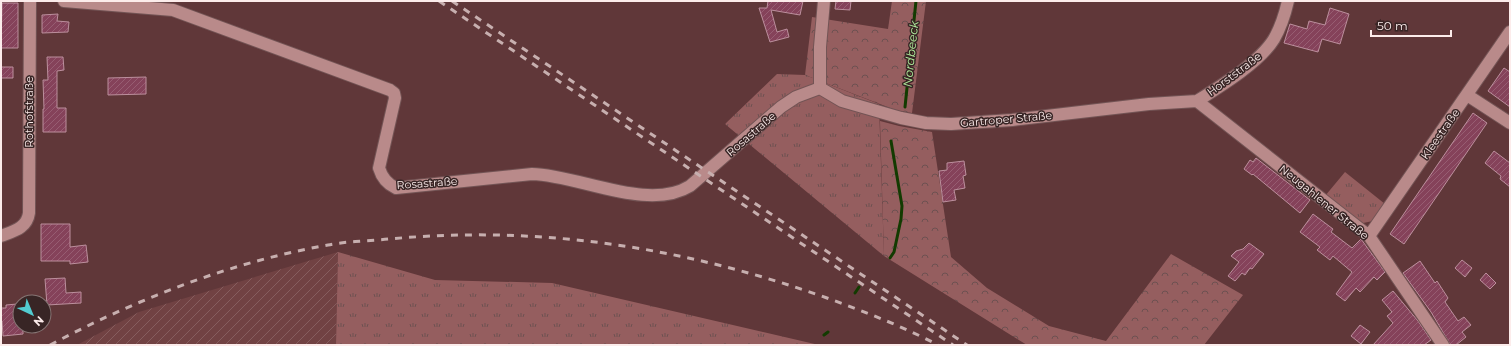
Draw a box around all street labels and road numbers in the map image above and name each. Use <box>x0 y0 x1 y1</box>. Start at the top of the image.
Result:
street label: Horststraße <box>1204 49 1264 99</box>
street label: Rothofstraße <box>22 76 36 148</box>
street label: Kleestraße <box>1418 106 1463 162</box>
street label: Rosastraße <box>723 108 779 159</box>
street label: Gartroper Straße <box>959 108 1053 130</box>
street label: Neugahlener Straße <box>1276 162 1372 243</box>
street label: Rosastraße <box>396 174 458 192</box>

